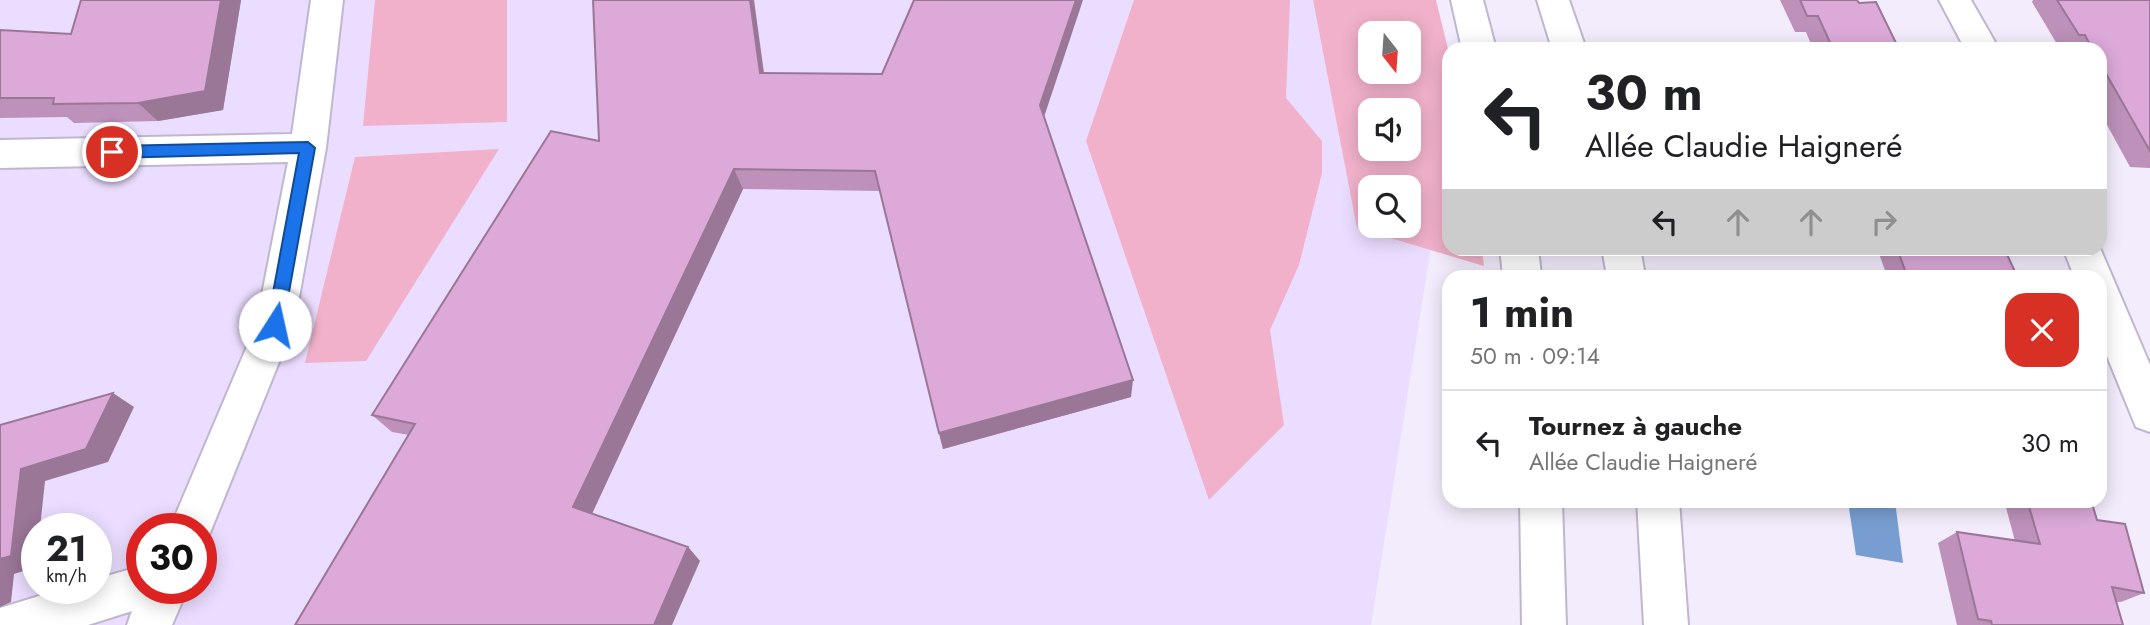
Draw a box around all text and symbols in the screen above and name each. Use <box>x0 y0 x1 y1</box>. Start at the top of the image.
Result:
north arrow <box>1358 21 1421 84</box>
map controls <box>1358 21 1421 238</box>
text: 30 m <box>1585 58 1703 128</box>
icon: left <box>1470 70 1561 161</box>
button: sound <box>1358 98 1421 161</box>
pin <box>82 122 142 182</box>
text: Allée Claudie Haigneré <box>1585 123 1903 169</box>
icon: arrive <box>93 133 131 171</box>
button: search <box>1358 175 1421 238</box>
icon: left <box>1646 203 1684 241</box>
icon: ahead <box>1719 203 1757 241</box>
icon: ahead <box>1792 203 1830 241</box>
icon: right <box>1865 203 1903 241</box>
text: 1 min <box>1470 282 1574 343</box>
position arrow <box>238 288 312 362</box>
button: close <box>2005 293 2079 367</box>
text: 50 m · 09:14 <box>1470 339 1600 373</box>
text: Tournez à gauche <box>1529 407 1742 445</box>
icon: left <box>1470 424 1508 462</box>
text: 30 m <box>2021 424 2079 462</box>
text: Allée Claudie Haigneré <box>1529 445 1757 479</box>
speed limit sign: 30 <box>126 513 217 604</box>
text: 21 <box>46 524 87 574</box>
text: km/h <box>46 563 87 589</box>

